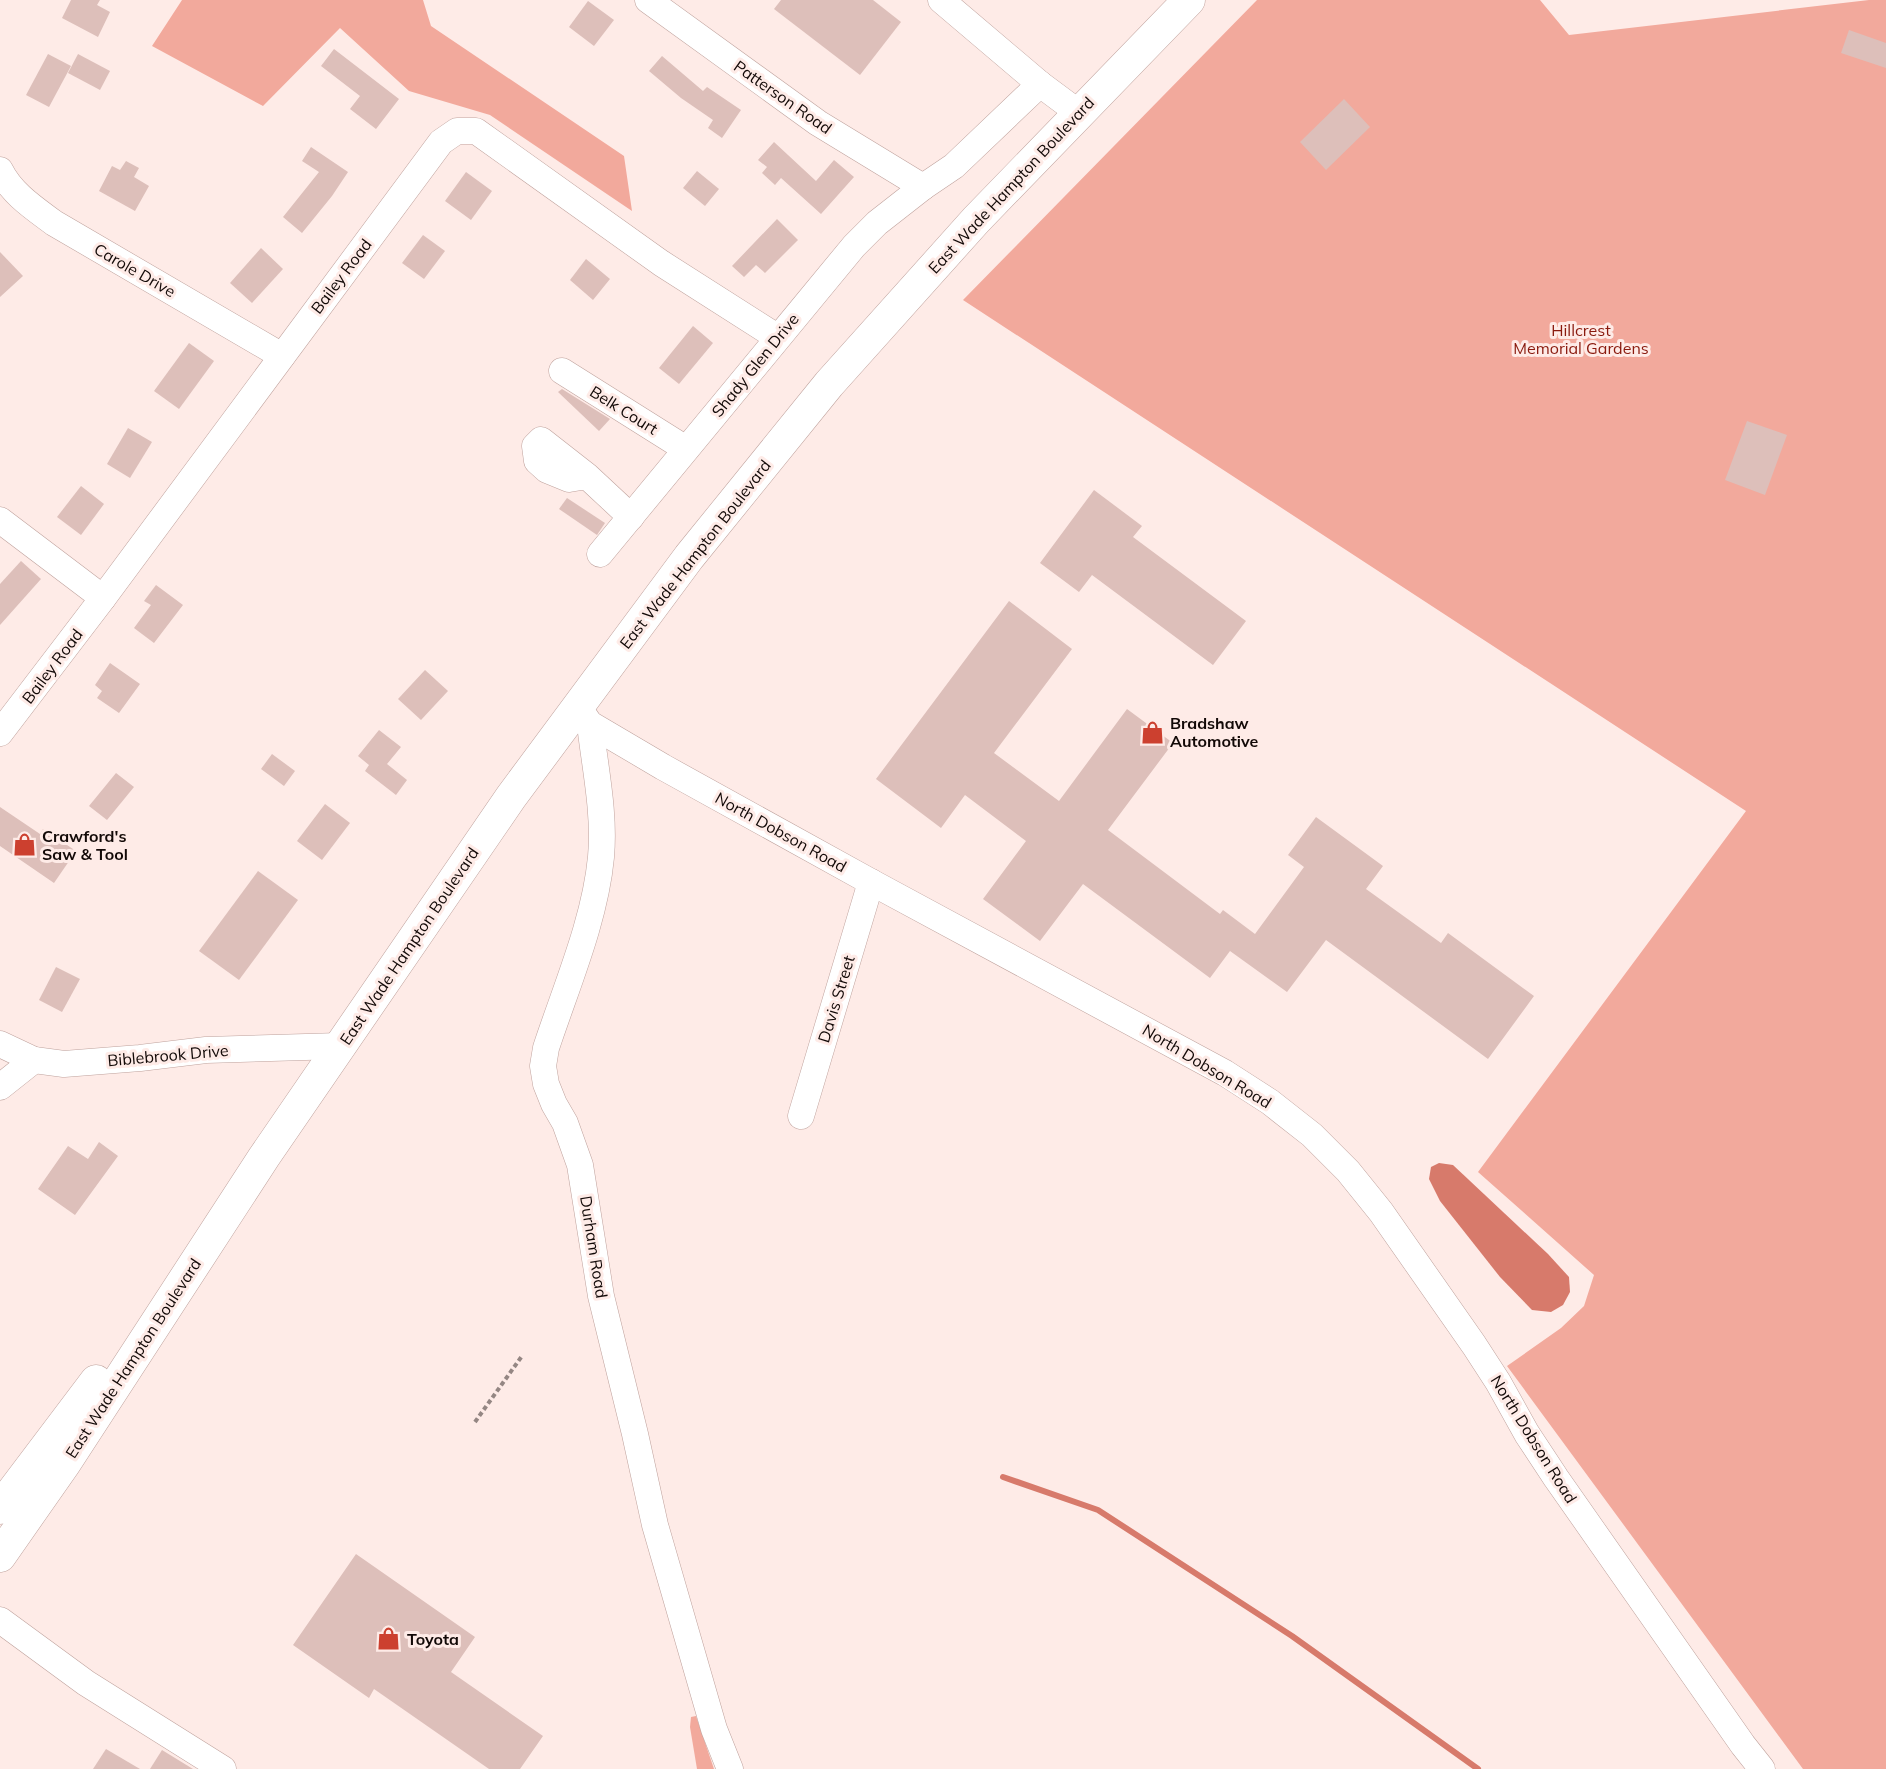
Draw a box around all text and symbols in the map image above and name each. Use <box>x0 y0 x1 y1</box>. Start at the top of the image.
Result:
street label: Patterson Road <box>730 56 836 138</box>
street label: East Wade Hampton Boulevard <box>924 93 1098 277</box>
street label: Bailey Road <box>306 235 376 317</box>
street label: Carole Drive <box>91 239 179 301</box>
street label: Shady Glen Drive <box>707 309 803 421</box>
park label: Hillcrest Memorial Gardens <box>1513 320 1649 358</box>
street label: Belk Court <box>586 381 662 439</box>
street label: East Wade Hampton Boulevard <box>615 456 775 652</box>
street label: Bailey Road <box>17 625 87 707</box>
place label: Bradshaw Automotive <box>1170 713 1259 751</box>
shop icon: Bradshaw Automotive <box>1139 719 1165 745</box>
street label: North Dobson Road <box>712 788 850 876</box>
place label: Crawford's Saw & Tool <box>42 826 128 864</box>
shop icon: Crawford's Saw & Tool <box>11 832 37 858</box>
street label: East Wade Hampton Boulevard <box>335 843 483 1049</box>
street label: Davis Street <box>813 953 859 1045</box>
street label: North Dobson Road <box>1139 1020 1275 1112</box>
street label: Biblebrook Drive <box>107 1040 229 1070</box>
street label: Durham Road <box>576 1194 612 1300</box>
street label: East Wade Hampton Boulevard <box>61 1254 205 1462</box>
street label: North Dobson Road <box>1487 1371 1581 1507</box>
shop icon: Toyota <box>376 1626 402 1652</box>
place label: Toyota <box>407 1629 459 1649</box>

